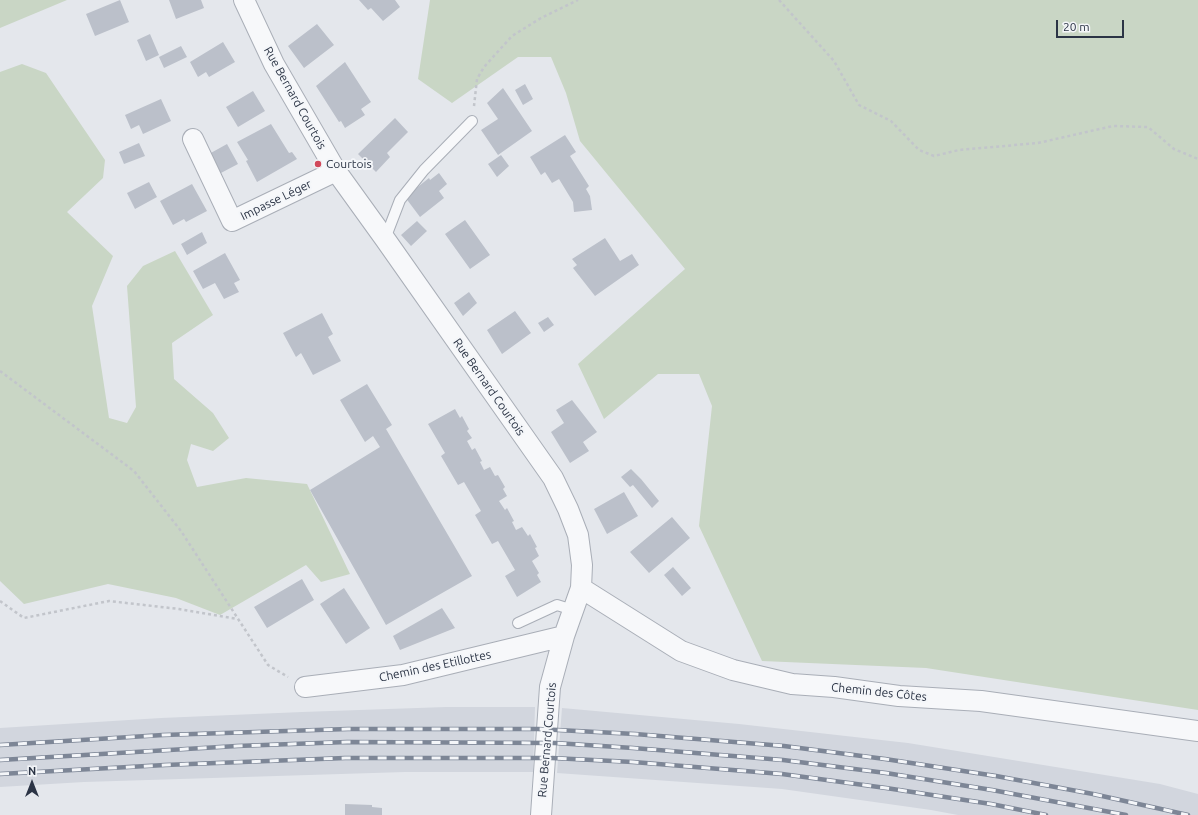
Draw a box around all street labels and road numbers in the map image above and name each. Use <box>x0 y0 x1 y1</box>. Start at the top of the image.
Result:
street label: Rue Bernard Courtois <box>261 44 329 152</box>
street label: Impasse Léger <box>238 177 314 223</box>
street label: Rue Bernard Courtois <box>450 336 528 438</box>
street label: Chemin des Etillottes <box>378 647 492 685</box>
street label: Chemin des Côtes <box>830 680 928 704</box>
street label: Rue Bernard Courtois <box>535 682 559 798</box>

